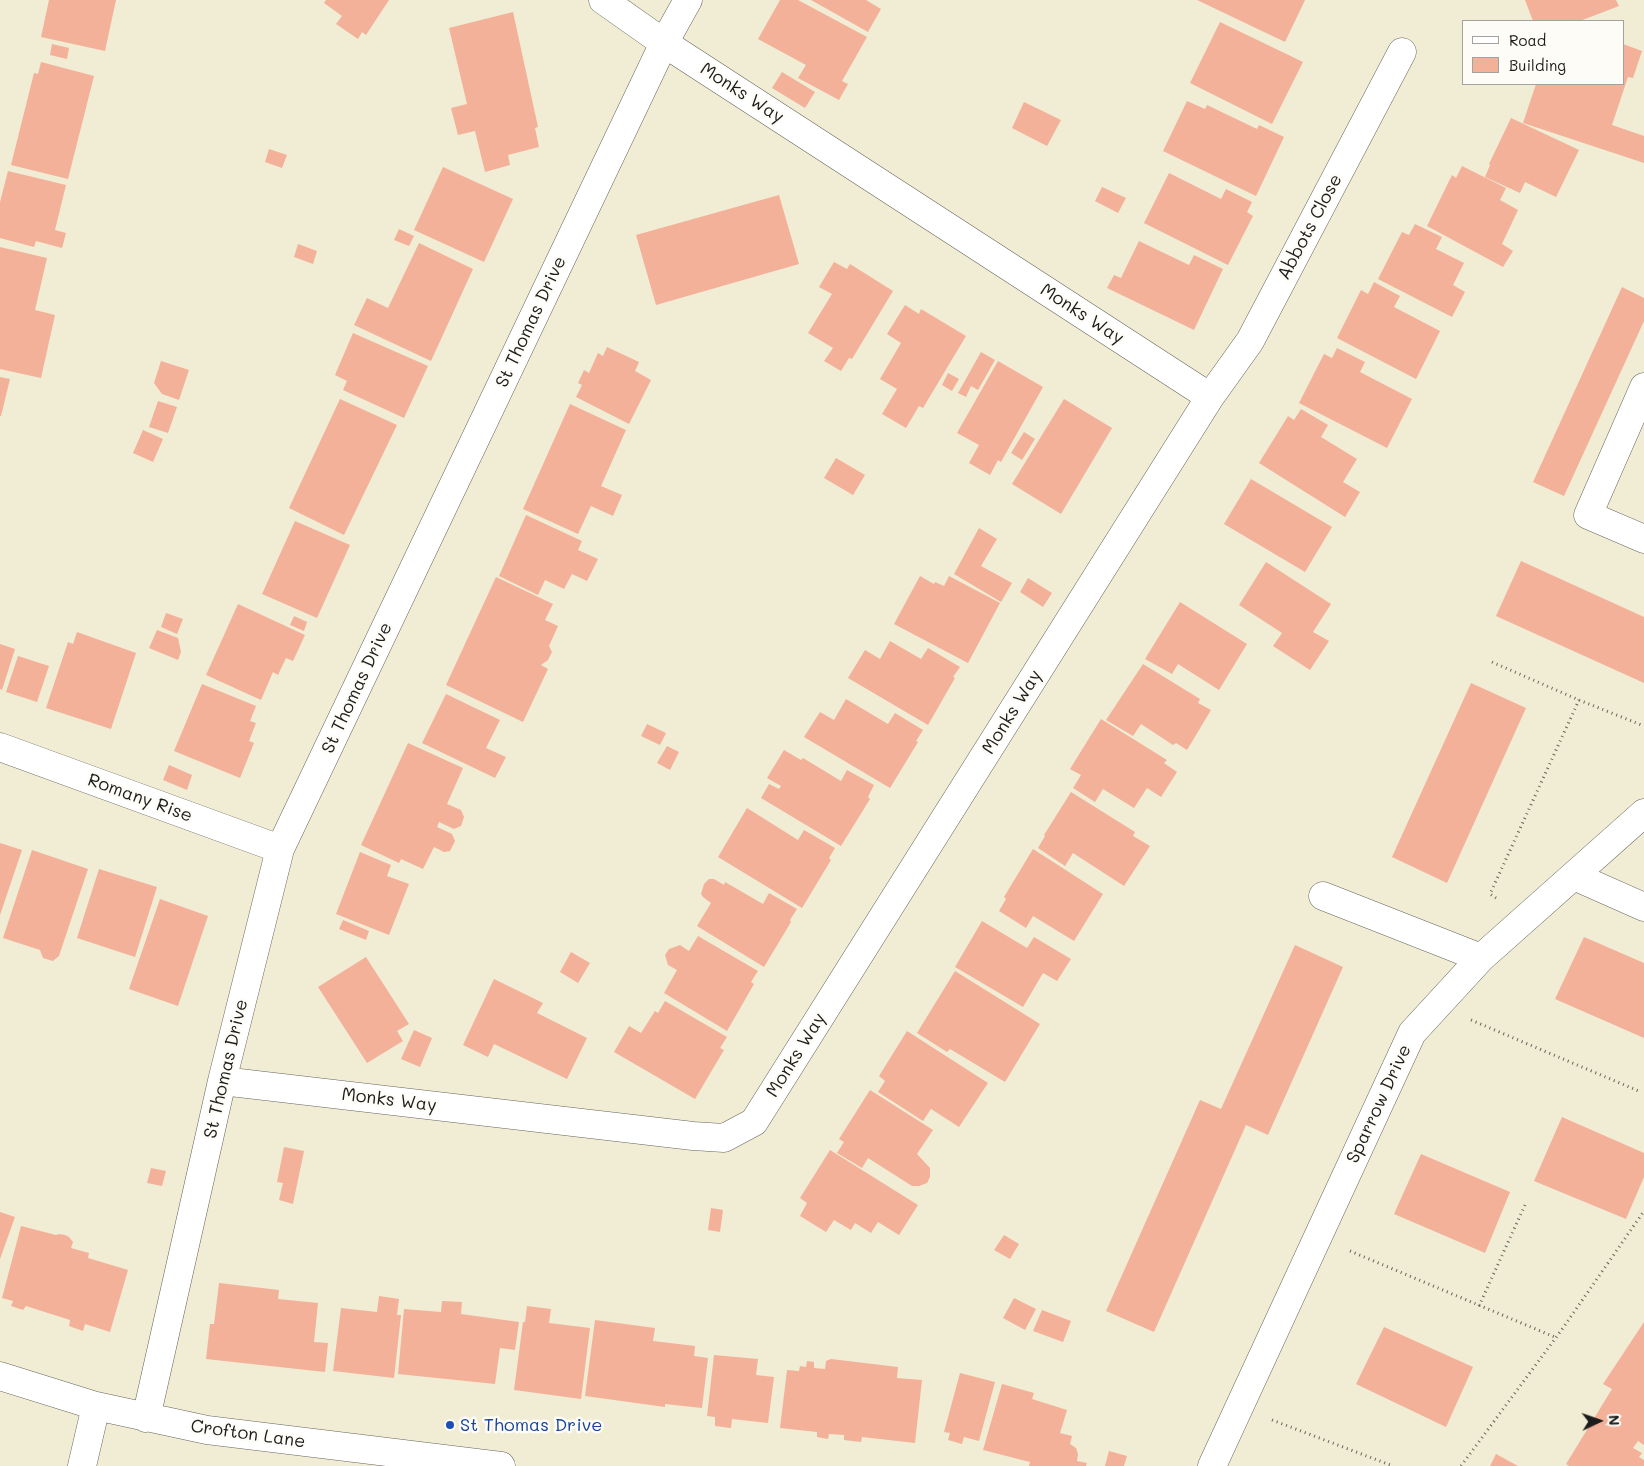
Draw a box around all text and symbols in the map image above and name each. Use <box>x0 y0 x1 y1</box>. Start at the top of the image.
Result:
legend <box>1462 20 1624 85</box>
text: Road <box>1509 30 1546 50</box>
text: Building <box>1509 55 1566 75</box>
street label: Monks Way <box>696 58 788 128</box>
street label: Abbots Close <box>1273 171 1347 283</box>
street label: St Thomas Drive <box>491 253 571 391</box>
street label: Monks Way <box>1036 279 1128 349</box>
street label: St Thomas Drive <box>317 619 397 757</box>
street label: Monks Way <box>978 666 1046 758</box>
street label: Romany Rise <box>85 769 195 827</box>
street label: St Thomas Drive <box>199 997 253 1141</box>
street label: Monks Way <box>762 1009 830 1101</box>
street label: Sparrow Drive <box>1342 1041 1416 1167</box>
street label: Monks Way <box>340 1083 438 1117</box>
north arrow <box>1574 1396 1624 1446</box>
place label: St Thomas Drive <box>460 1414 602 1436</box>
text: N <box>1605 1414 1624 1426</box>
street label: Crofton Lane <box>189 1415 307 1453</box>
marker: St Thomas Drive <box>444 1419 456 1431</box>

